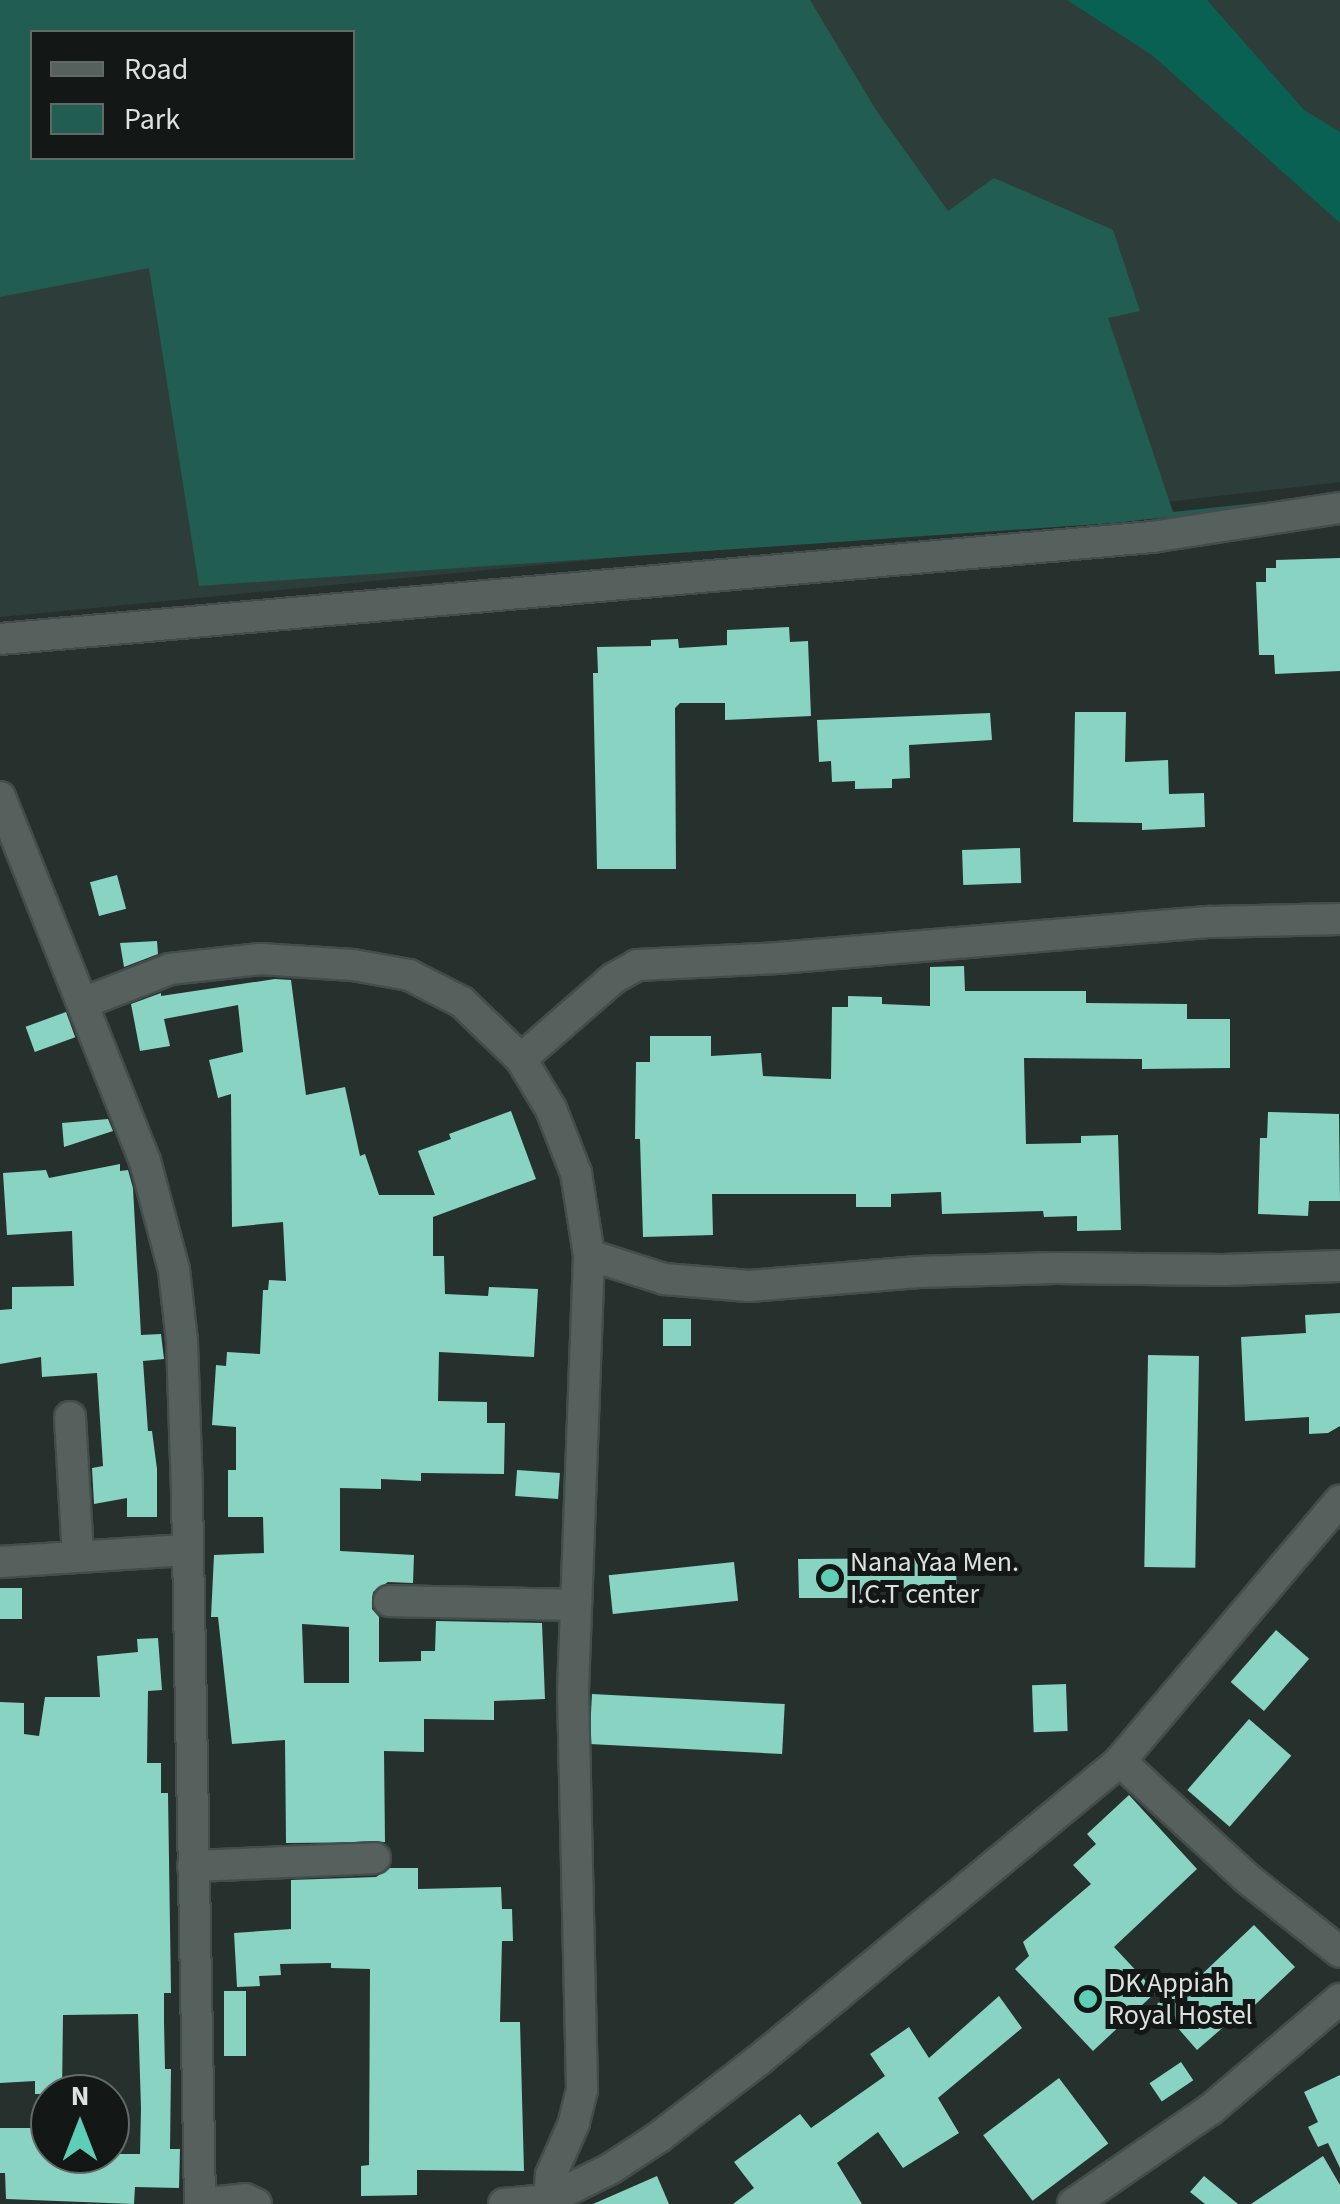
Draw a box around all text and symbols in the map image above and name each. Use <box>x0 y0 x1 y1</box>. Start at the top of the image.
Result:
legend <box>30 30 355 160</box>
text: Road <box>124 48 188 91</box>
text: Park <box>124 98 180 141</box>
place label: Nana Yaa Men. I.C.T center <box>850 1545 1019 1611</box>
marker: Nana Yaa Men. I.C.T center <box>819 1567 841 1589</box>
place label: DK Appiah Royal Hostel <box>1108 1966 1253 2032</box>
marker: DK Appiah Royal Hostel <box>1077 1988 1099 2010</box>
north arrow <box>30 2074 130 2174</box>
text: N <box>71 2076 89 2116</box>

